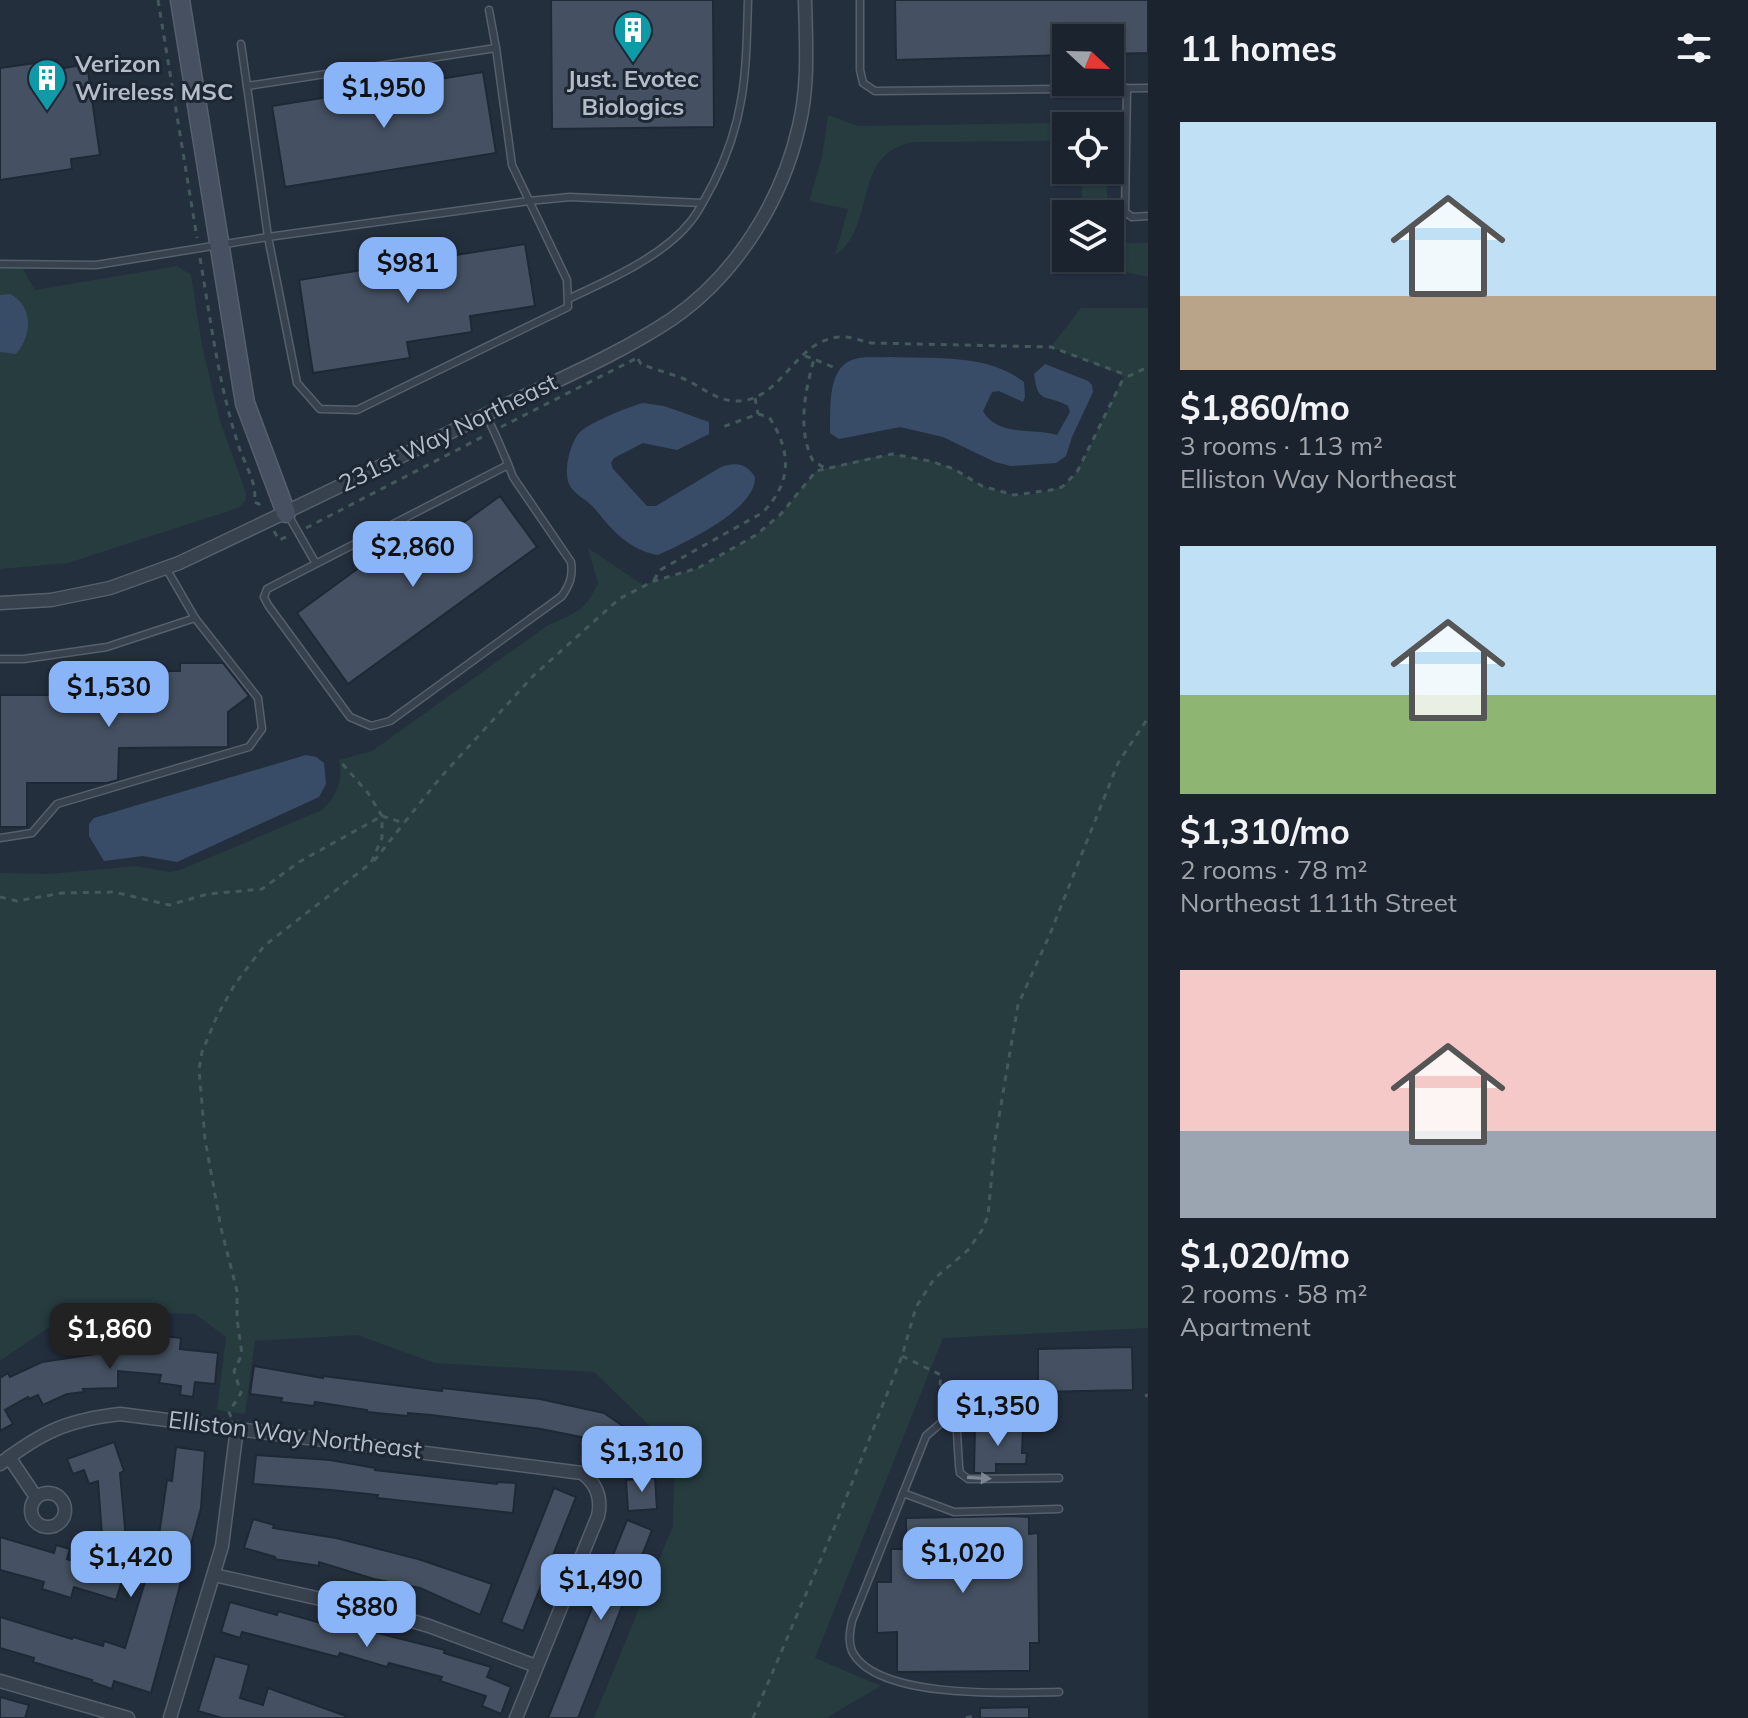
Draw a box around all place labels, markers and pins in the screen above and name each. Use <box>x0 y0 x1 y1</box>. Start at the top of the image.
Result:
building icon: Just. Evotec Biologics <box>612 9 654 64</box>
place label: Verizon Wireless MSC <box>74 48 233 106</box>
building icon: Verizon Wireless MSC <box>26 57 68 112</box>
pin: $1,950 <box>319 62 449 130</box>
place label: Just. Evotec Biologics <box>567 63 699 121</box>
pin: $981 <box>361 237 455 305</box>
pin: $2,860 <box>348 521 478 589</box>
pin: $1,530 <box>44 661 174 729</box>
pin: $1,860 <box>45 1303 175 1371</box>
pin: $1,350 <box>933 1380 1063 1448</box>
pin: $1,310 <box>577 1426 707 1494</box>
pin: $1,020 <box>898 1527 1028 1595</box>
pin: $1,420 <box>66 1531 196 1599</box>
pin: $1,490 <box>536 1554 666 1622</box>
pin: $880 <box>320 1581 414 1649</box>

